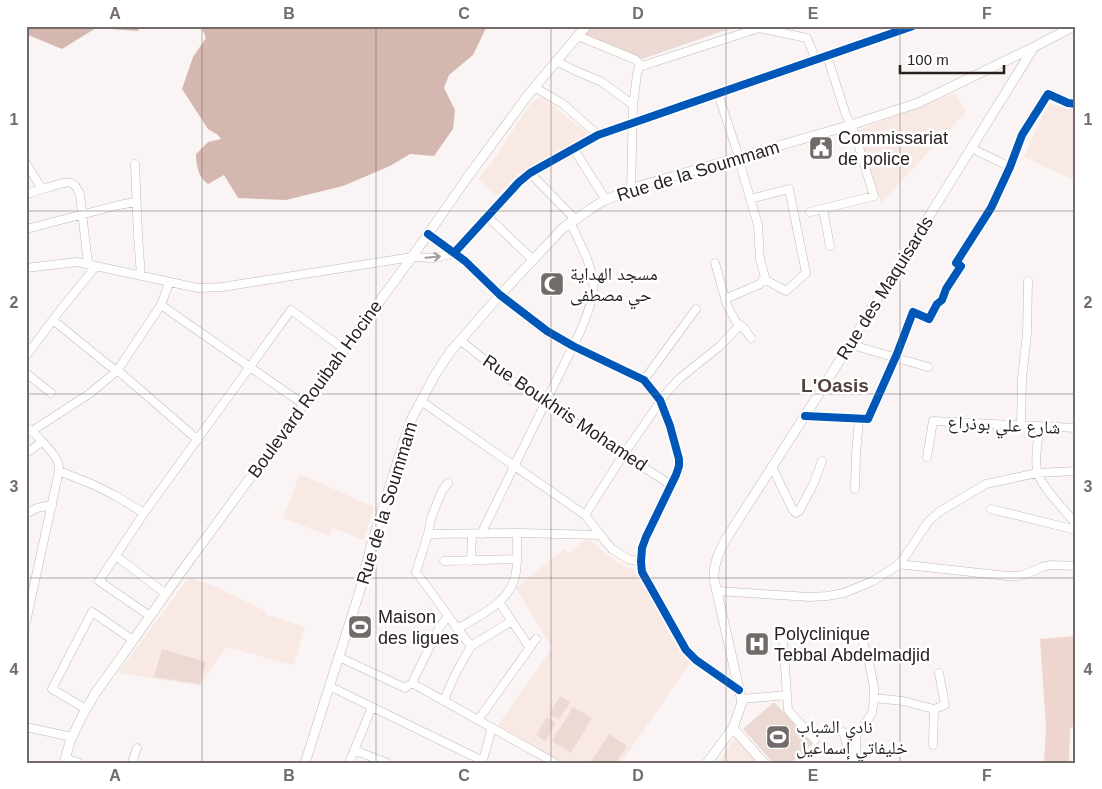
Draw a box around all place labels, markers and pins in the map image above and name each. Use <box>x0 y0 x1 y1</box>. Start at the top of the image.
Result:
place label: Commissariat de police <box>838 128 948 169</box>
public building icon: Commissariat de police <box>808 135 834 161</box>
place label: مسجد الهداية حي مصطفى <box>570 264 658 310</box>
mosque icon: مسجد الهداية حي مصطفى <box>539 271 565 297</box>
place label: Maison des ligues <box>378 607 459 648</box>
sports icon: Maison des ligues <box>347 614 373 640</box>
place label: Polyclinique Tebbal Abdelmadjid <box>774 624 930 665</box>
hospital icon: Polyclinique Tebbal Abdelmadjid <box>744 631 770 657</box>
place label: نادي الشباب خليفاتي إسماعيل <box>796 717 908 763</box>
sports icon: نادي الشباب خليفاتي إسماعيل <box>765 724 791 750</box>

